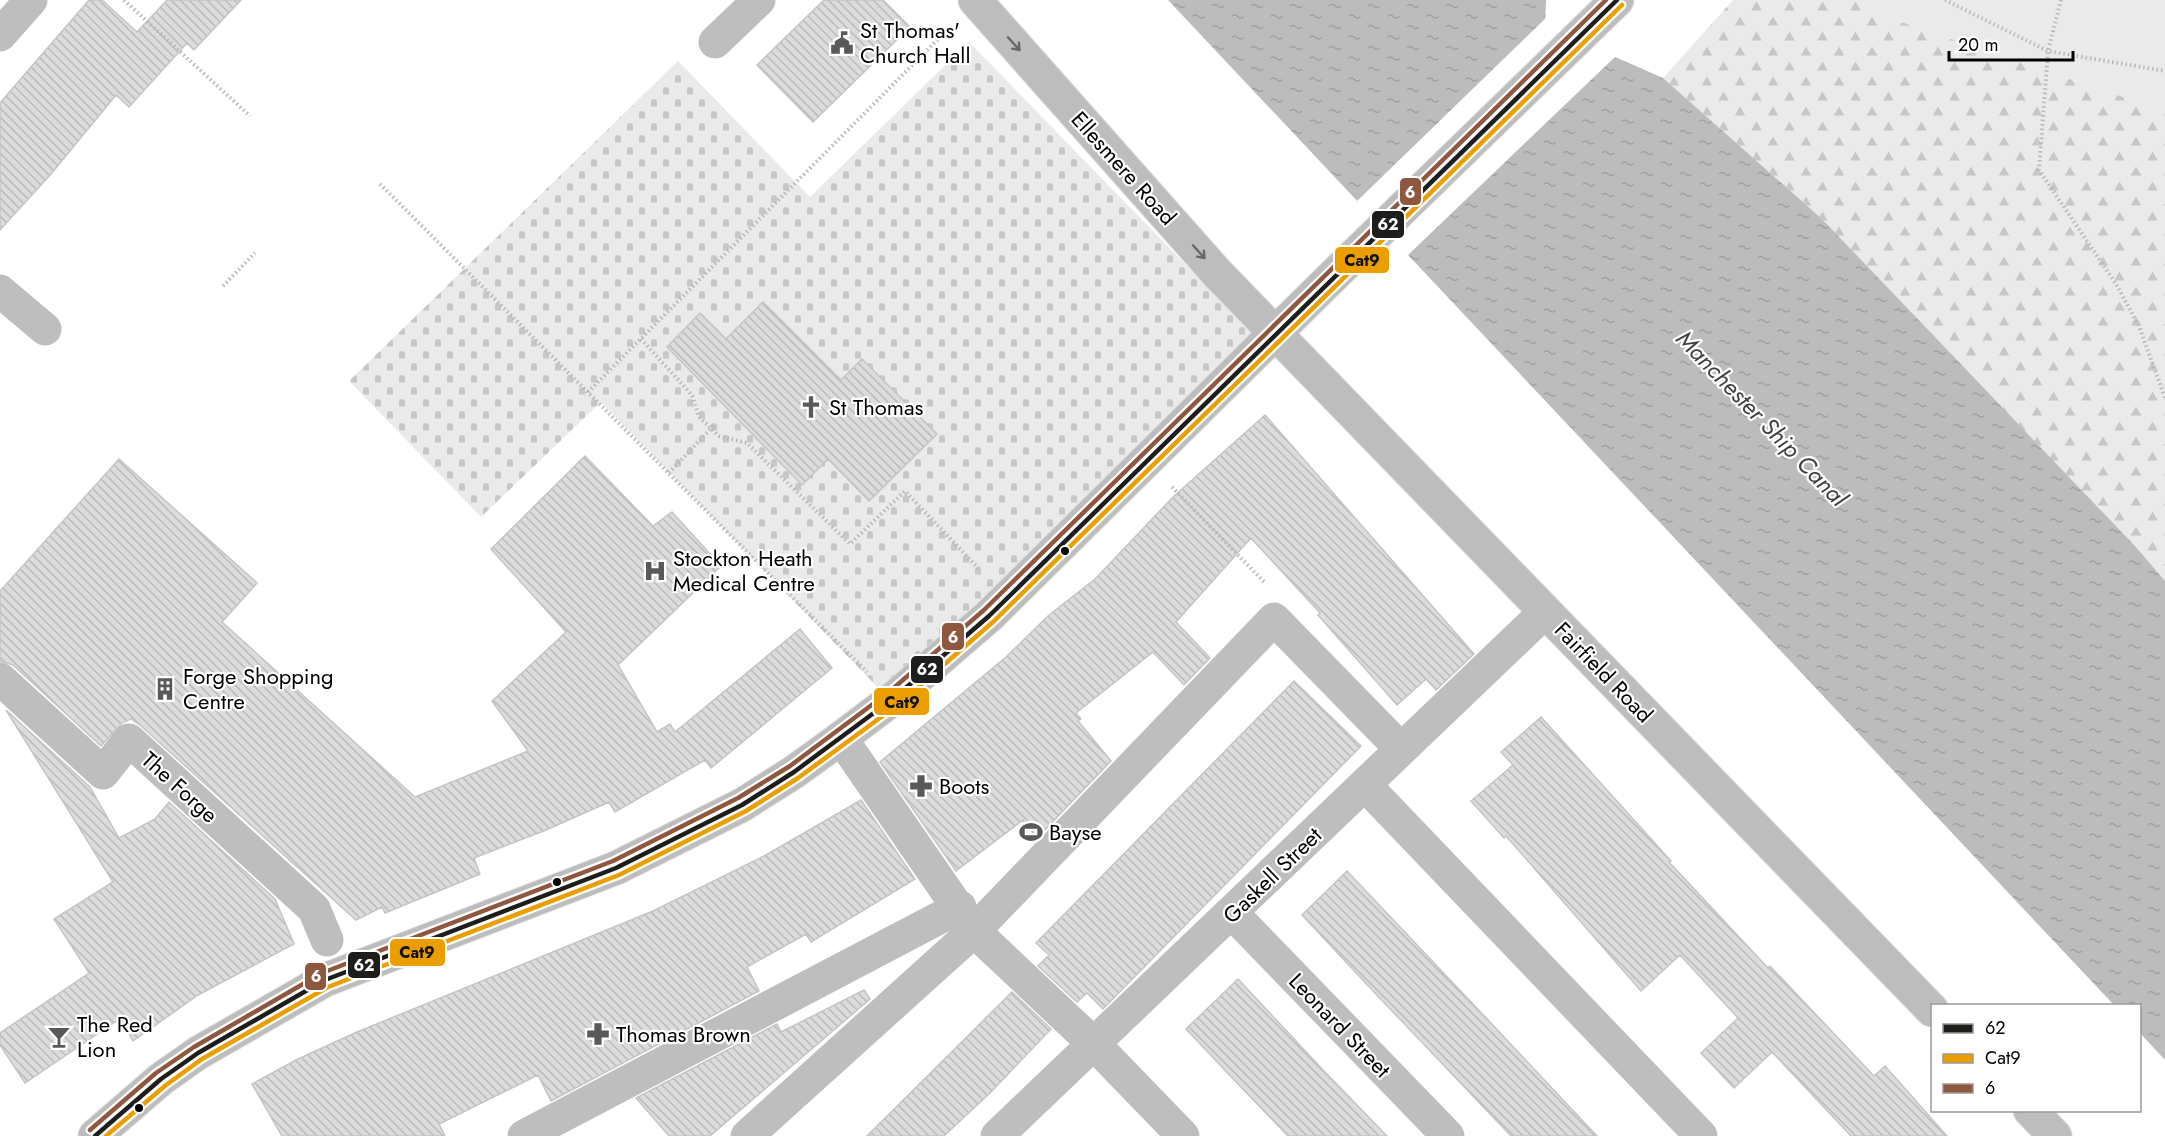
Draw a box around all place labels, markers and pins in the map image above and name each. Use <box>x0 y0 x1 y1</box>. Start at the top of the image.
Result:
place label: St Thomas' Church Hall <box>860 14 970 71</box>
public building icon: St Thomas' Church Hall <box>829 30 855 56</box>
place label: St Thomas <box>829 391 923 423</box>
church icon: St Thomas <box>798 394 824 420</box>
place label: Stockton Heath Medical Centre <box>673 542 815 599</box>
unlabelled marker <box>1059 545 1071 557</box>
hospital icon: Stockton Heath Medical Centre <box>642 558 668 584</box>
place label: Forge Shopping Centre <box>183 660 334 717</box>
building icon: Forge Shopping Centre <box>152 676 178 702</box>
place label: Boots <box>939 770 990 802</box>
pharmacy icon: Boots <box>908 773 934 799</box>
place label: Bayse <box>1049 816 1102 848</box>
sports icon: Bayse <box>1018 819 1044 845</box>
unlabelled marker <box>551 876 563 888</box>
place label: The Red Lion <box>77 1008 153 1065</box>
place label: Thomas Brown <box>616 1018 751 1050</box>
pharmacy icon: Thomas Brown <box>585 1021 611 1047</box>
bar icon: The Red Lion <box>46 1024 72 1050</box>
unlabelled marker <box>133 1102 145 1114</box>

